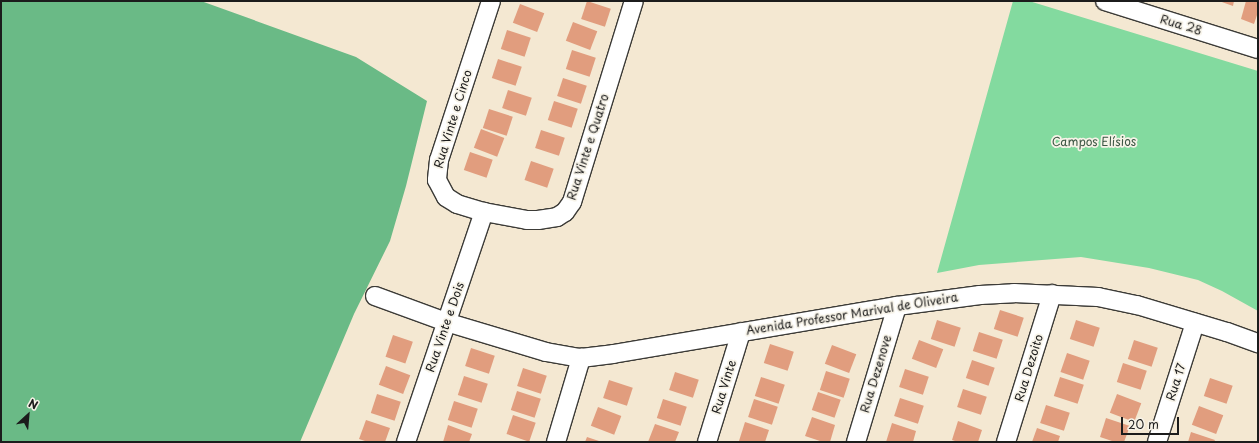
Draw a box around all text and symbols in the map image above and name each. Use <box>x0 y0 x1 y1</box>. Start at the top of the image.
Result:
street label: Rua 28 <box>1158 12 1204 38</box>
street label: Rua Vinte e Cinco <box>431 67 475 171</box>
street label: Rua Vinte e Quatro <box>564 92 612 202</box>
park label: Campos Elísios <box>1052 135 1136 149</box>
street label: Rua Vinte e Dois <box>423 279 467 375</box>
street label: Avenida Professor Marival de Oliveira <box>745 290 959 338</box>
street label: Rua Dezenove <box>857 333 895 415</box>
street label: Rua Dezoito <box>1012 333 1046 403</box>
street label: Rua Vinte <box>709 358 739 416</box>
street label: Rua 17 <box>1163 361 1189 403</box>
text: N <box>26 394 41 413</box>
north arrow <box>8 395 48 435</box>
scale bar <box>1123 409 1181 435</box>
text: 20 m <box>1128 415 1159 433</box>

